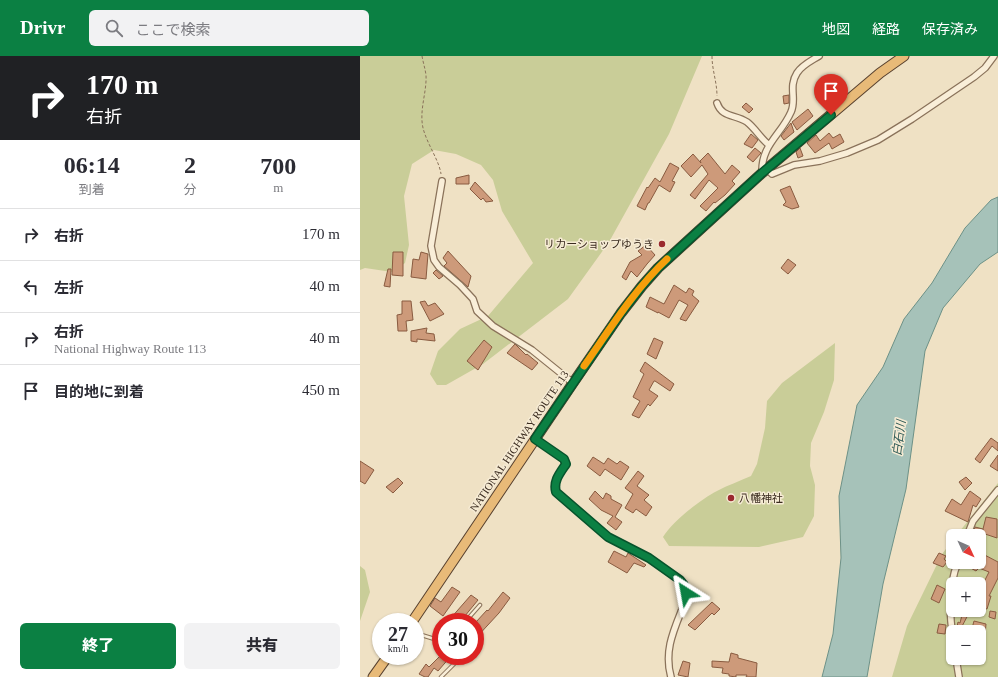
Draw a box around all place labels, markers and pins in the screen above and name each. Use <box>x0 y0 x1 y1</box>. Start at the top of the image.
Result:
pin <box>814 74 848 115</box>
place label: リカーショップゆうき <box>544 238 654 250</box>
marker: リカーショップゆうき <box>657 239 667 249</box>
place label: 八幡神社 <box>739 492 783 504</box>
marker: 八幡神社 <box>726 493 736 503</box>

